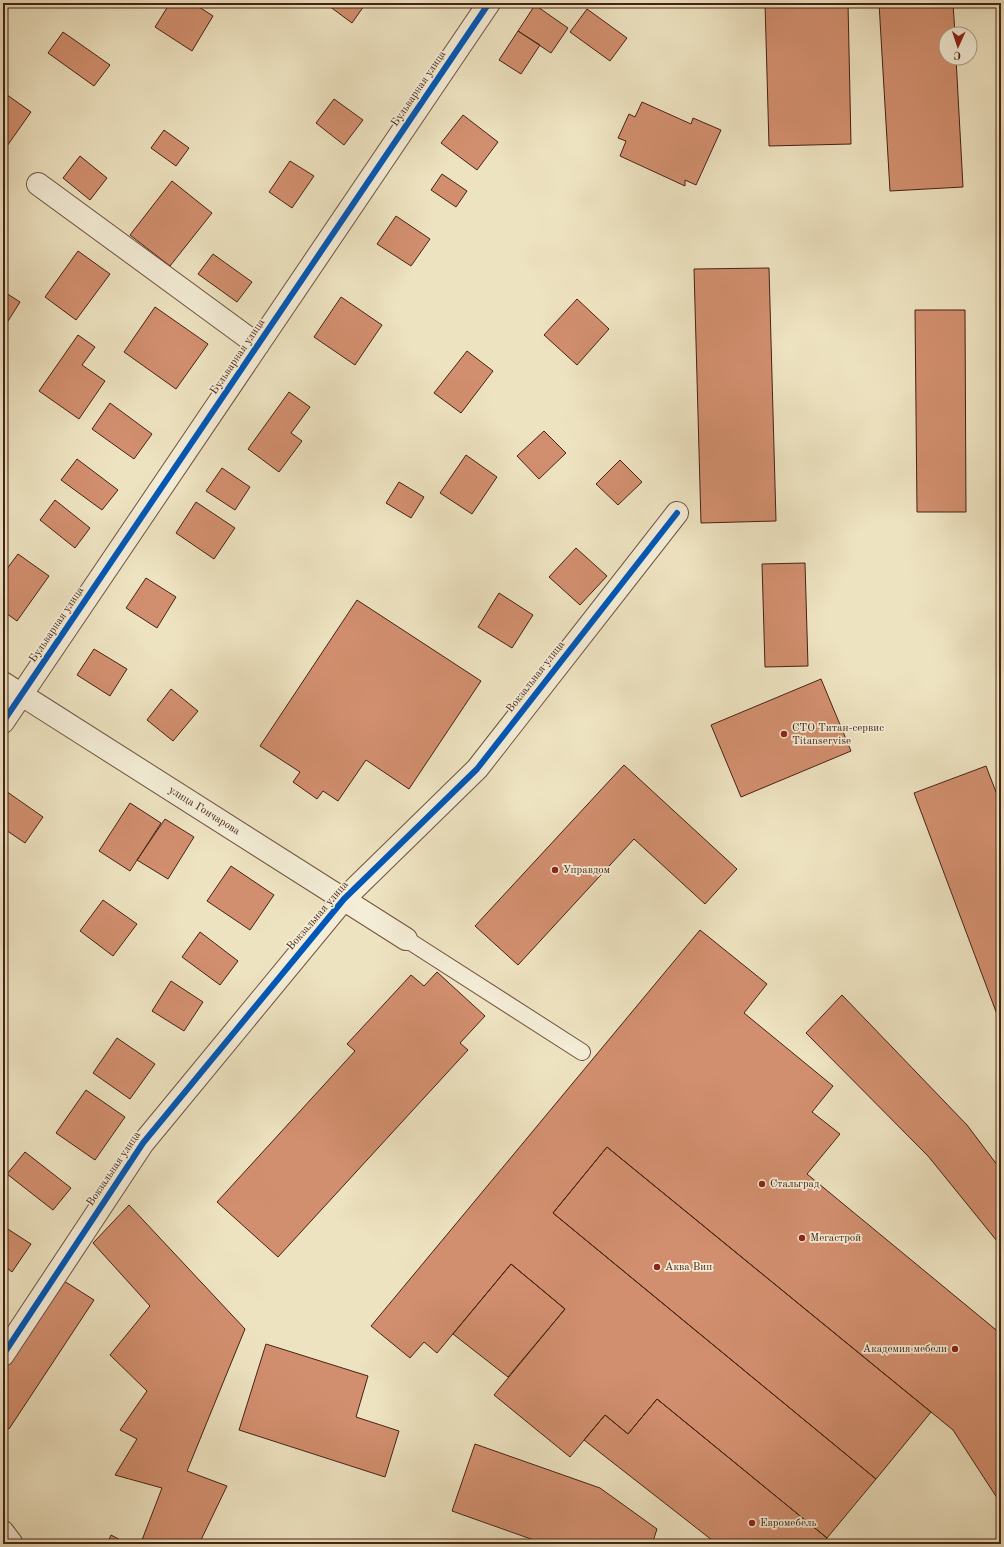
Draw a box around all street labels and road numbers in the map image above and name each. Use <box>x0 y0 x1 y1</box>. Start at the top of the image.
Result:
street label: Бульварная улица <box>390 49 449 129</box>
street label: Бульварная улица <box>209 317 268 397</box>
street label: Бульварная улица <box>28 585 87 665</box>
street label: Вокзальная улица <box>505 639 568 715</box>
street label: улица Гончарова <box>166 785 242 838</box>
street label: Вокзальная улица <box>285 879 351 953</box>
street label: Вокзальная улица <box>85 1129 143 1208</box>

